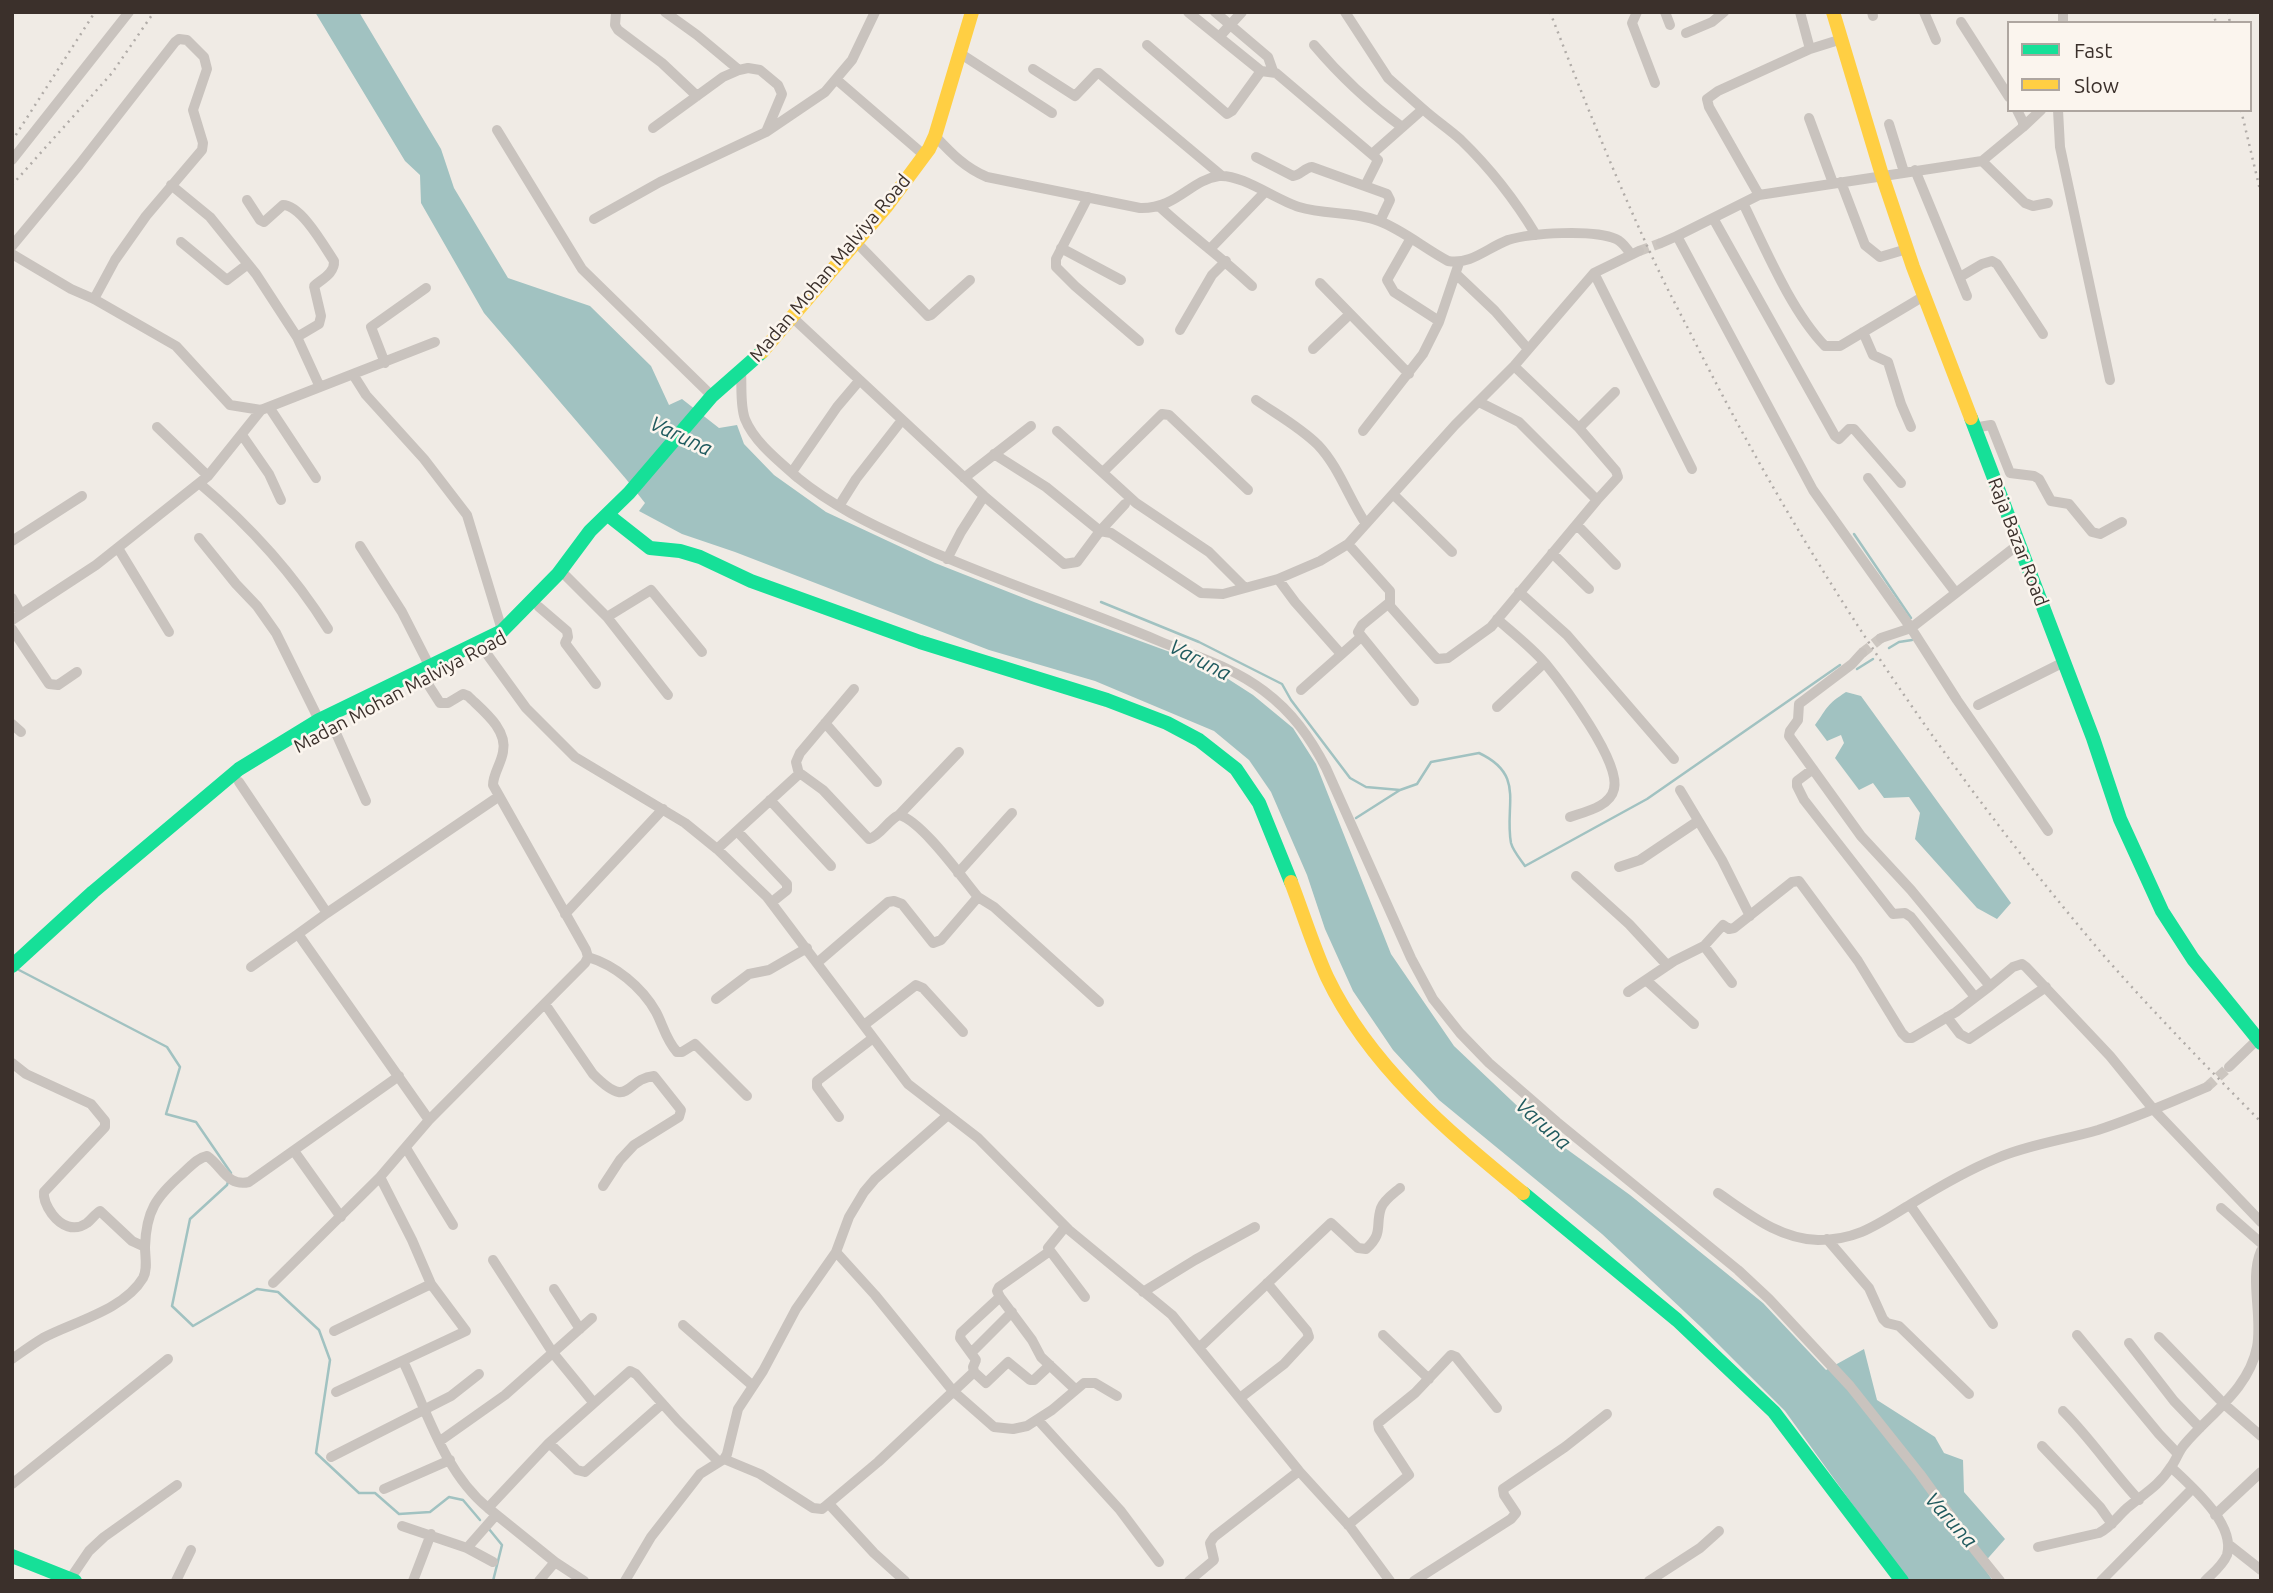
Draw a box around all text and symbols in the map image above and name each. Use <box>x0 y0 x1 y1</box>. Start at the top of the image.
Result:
legend <box>2007 21 2252 112</box>
text: Fast <box>2074 38 2112 62</box>
text: Slow <box>2074 73 2119 97</box>
street label: Madan Mohan Malviya Road <box>745 170 915 366</box>
water label: Varuna <box>646 411 716 461</box>
street label: Raja Bazar Road <box>1983 474 2053 610</box>
street label: Madan Mohan Malviya Road <box>290 626 510 758</box>
water label: Varuna <box>1165 634 1235 686</box>
water label: Varuna <box>1510 1093 1576 1155</box>
water label: Varuna <box>1920 1487 1982 1553</box>

